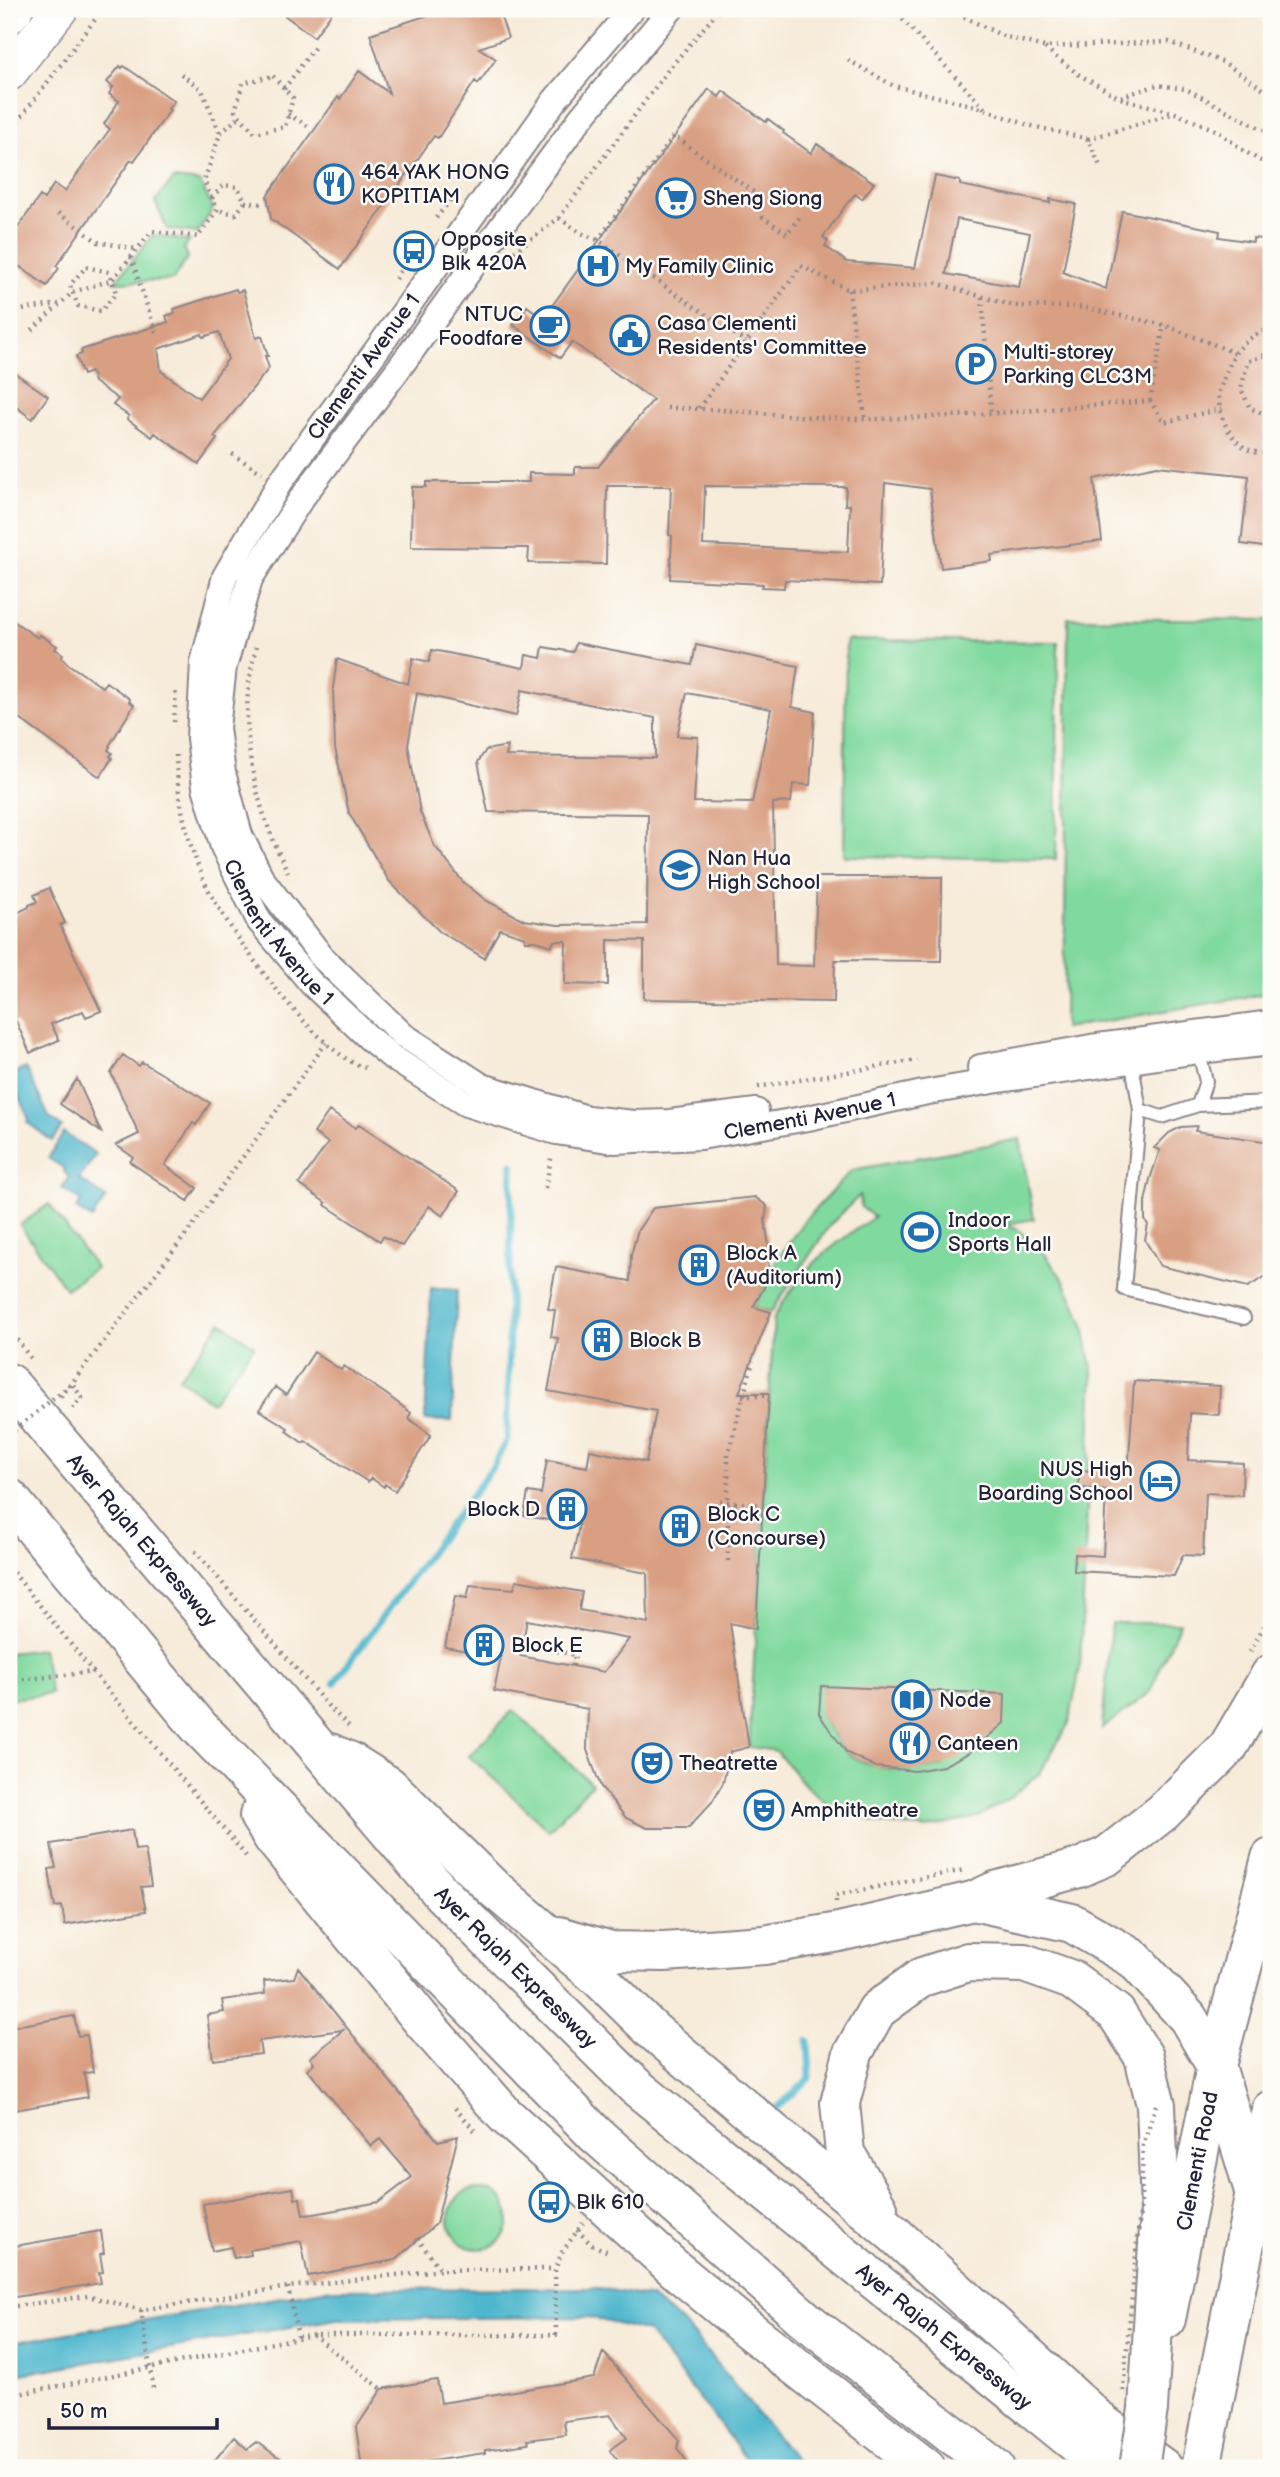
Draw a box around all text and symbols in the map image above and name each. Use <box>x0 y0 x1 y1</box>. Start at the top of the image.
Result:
place label: 464 YAK HONG KOPITIAM <box>361 160 509 209</box>
restaurant icon: 464 YAK HONG KOPITIAM <box>313 163 355 205</box>
supermarket icon: Sheng Siong <box>655 177 697 219</box>
place label: Sheng Siong <box>703 186 823 211</box>
place label: Opposite Blk 420A <box>441 227 527 276</box>
bus stop icon: Opposite Blk 420A <box>393 230 435 272</box>
hospital icon: My Family Clinic <box>577 245 619 287</box>
place label: My Family Clinic <box>625 254 774 279</box>
street label: Clementi Avenue 1 <box>302 289 426 445</box>
place label: NTUC Foodfare <box>438 302 523 351</box>
cafe icon: NTUC Foodfare <box>529 305 571 347</box>
place label: Casa Clementi Residents' Committee <box>657 311 867 360</box>
public building icon: Casa Clementi Residents' Committee <box>609 314 651 356</box>
place label: Multi-storey Parking CLC3M <box>1003 340 1152 389</box>
parking icon: Multi-storey Parking CLC3M <box>955 343 997 385</box>
place label: Nan Hua High School <box>707 846 820 895</box>
school or university icon: Nan Hua High School <box>659 849 701 891</box>
street label: Clementi Avenue 1 <box>218 855 339 1010</box>
street label: Clementi Avenue 1 <box>722 1087 898 1145</box>
place label: Indoor Sports Hall <box>948 1208 1052 1257</box>
sports icon: Indoor Sports Hall <box>900 1211 942 1253</box>
place label: Block A (Auditorium) <box>726 1241 842 1290</box>
building icon: Block A (Auditorium) <box>678 1244 720 1286</box>
building icon: Block B <box>581 1319 623 1361</box>
place label: Block B <box>629 1328 701 1353</box>
street label: Ayer Rajah Expressway <box>62 1449 223 1632</box>
place label: NUS High Boarding School <box>977 1457 1133 1506</box>
hotel icon: NUS High Boarding School <box>1139 1460 1181 1502</box>
building icon: Block D <box>546 1488 588 1530</box>
place label: Block D <box>467 1497 540 1522</box>
place label: Block C (Concourse) <box>707 1502 826 1551</box>
building icon: Block C (Concourse) <box>659 1505 701 1547</box>
building icon: Block E <box>463 1624 505 1666</box>
place label: Block E <box>511 1633 583 1658</box>
library icon: Node <box>891 1679 933 1721</box>
place label: Node <box>939 1688 991 1713</box>
restaurant icon: Canteen <box>889 1722 931 1764</box>
place label: Canteen <box>937 1731 1018 1756</box>
theatre icon: Theatrette <box>631 1742 673 1784</box>
place label: Theatrette <box>679 1751 778 1776</box>
theatre icon: Amphitheatre <box>743 1789 785 1831</box>
place label: Amphitheatre <box>791 1798 918 1823</box>
street label: Ayer Rajah Expressway <box>429 1881 603 2054</box>
street label: Clementi Road <box>1171 2089 1223 2233</box>
bus stop icon: Blk 610 <box>528 2181 570 2223</box>
place label: Blk 610 <box>576 2190 644 2215</box>
street label: Ayer Rajah Expressway <box>851 2258 1037 2416</box>
scale bar <box>49 2386 217 2430</box>
text: 50 m <box>60 2399 107 2424</box>

